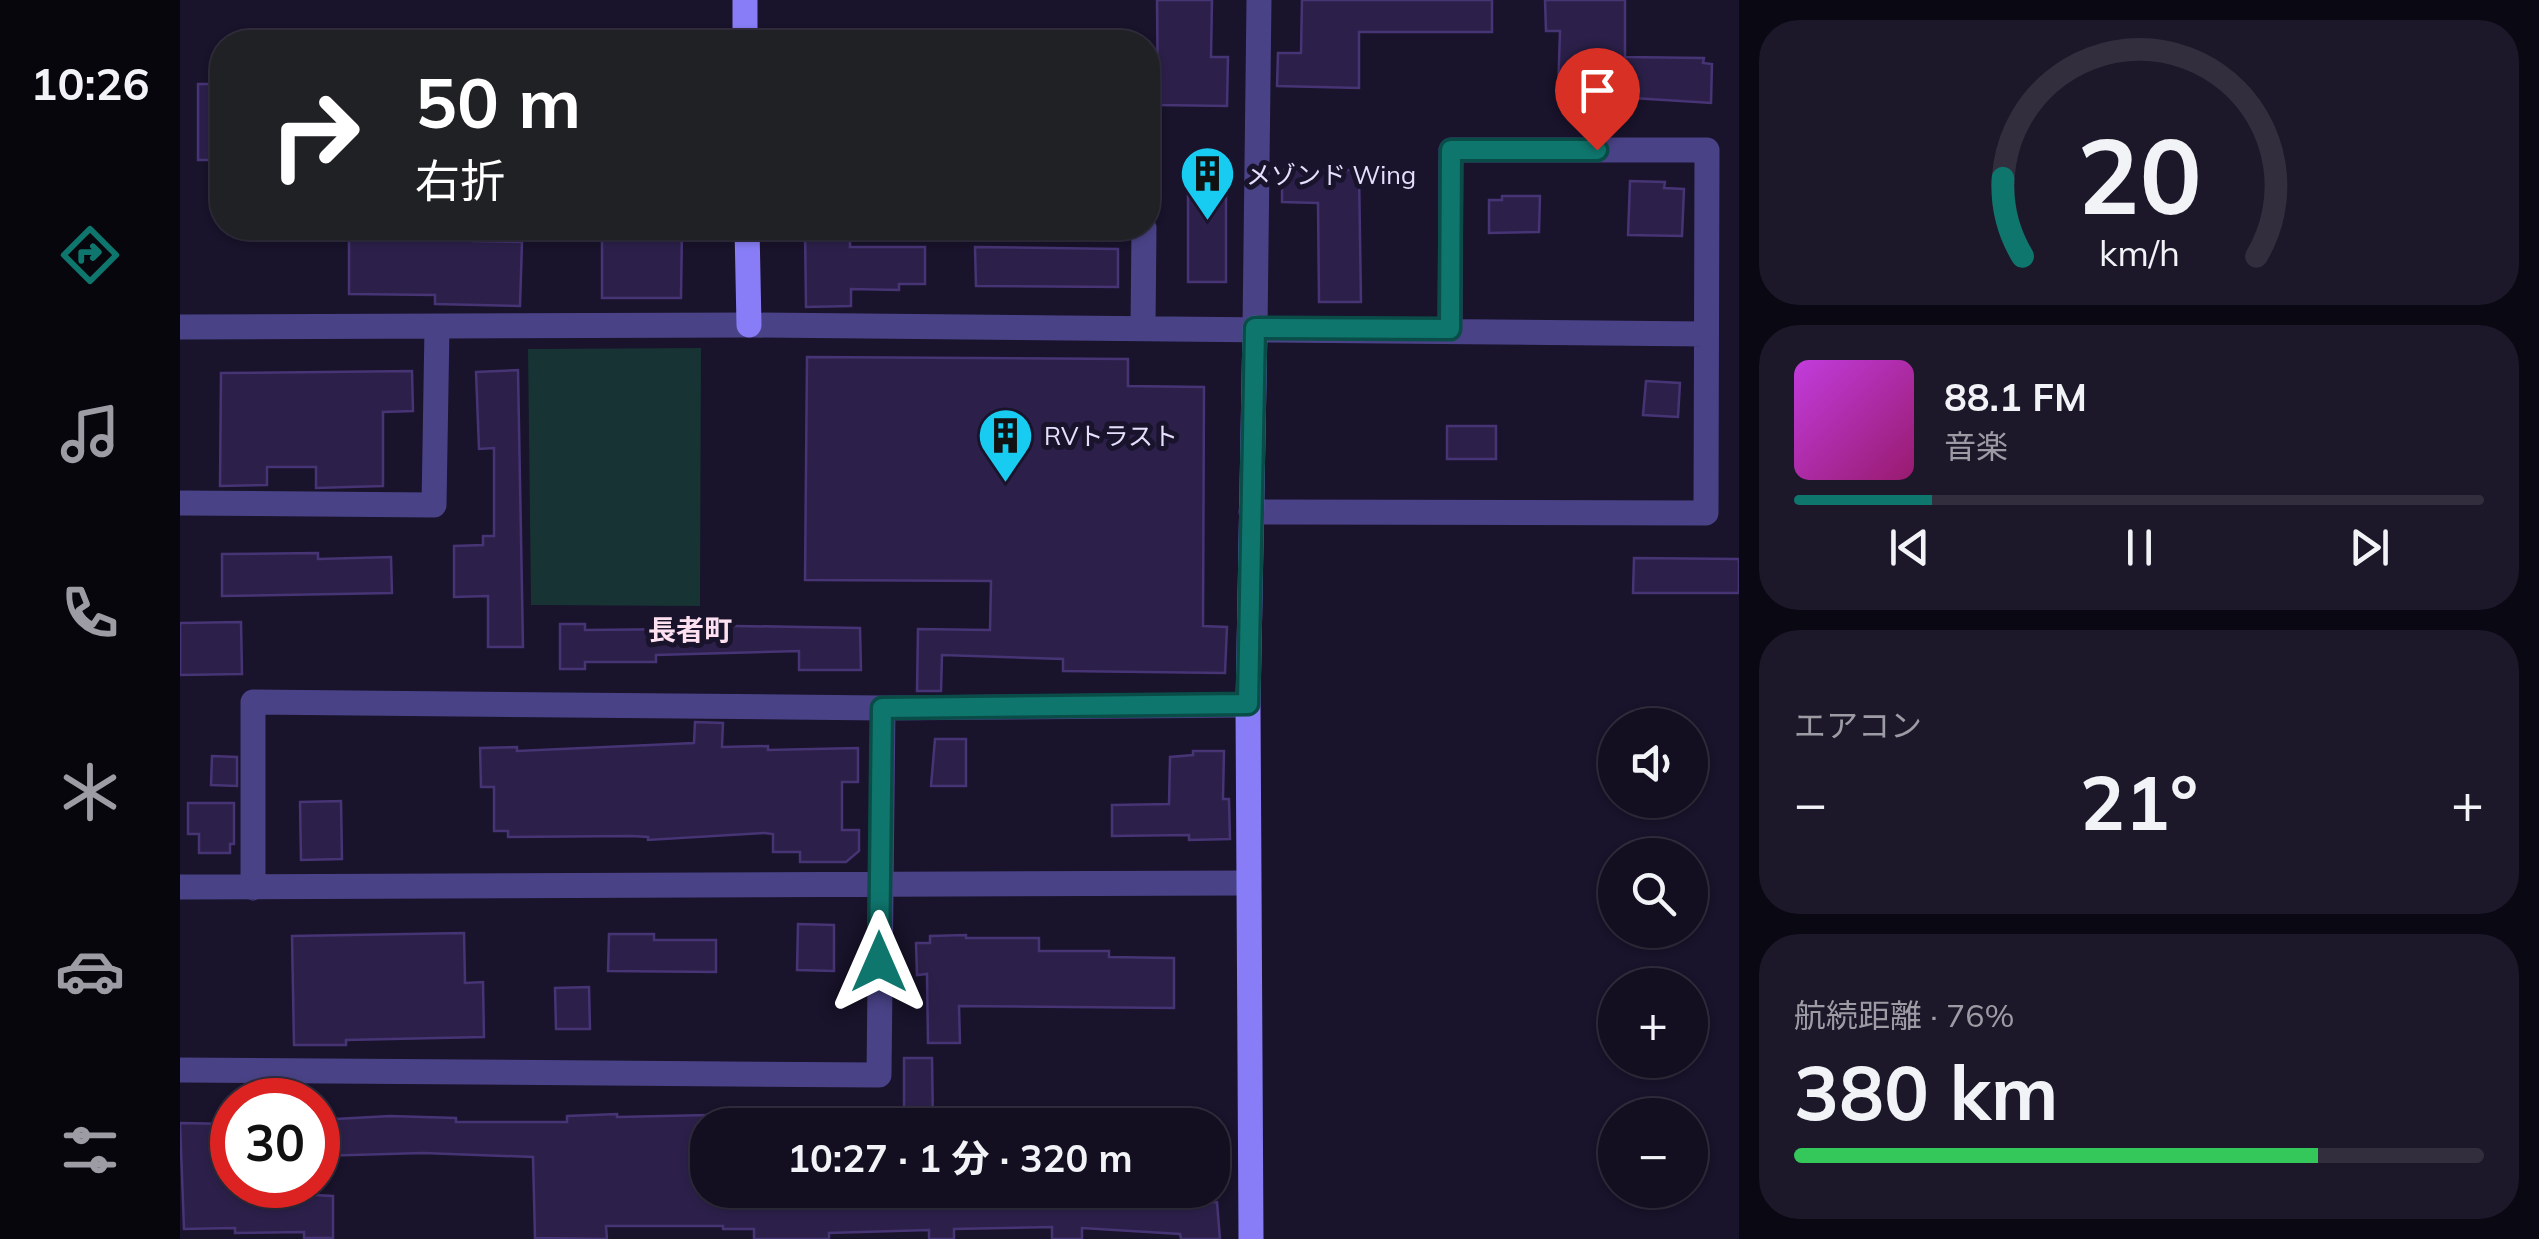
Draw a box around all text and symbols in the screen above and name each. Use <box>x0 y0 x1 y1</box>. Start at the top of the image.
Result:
pin <box>1555 48 1640 151</box>
text: 10:26 <box>30 55 150 111</box>
text: 50 m <box>415 58 581 146</box>
icon: arrive <box>1570 63 1625 118</box>
icon: right <box>250 70 380 200</box>
text: 20 <box>2077 109 2201 240</box>
building icon: メゾンド Wing <box>1177 144 1237 223</box>
text: 右折 <box>415 152 505 208</box>
place label: メゾンド Wing <box>1246 159 1416 190</box>
icon: directions <box>55 220 125 290</box>
text: km/h <box>2099 230 2179 275</box>
text: 88.1 FM <box>1944 373 2087 421</box>
icon: music <box>55 399 125 469</box>
building icon: RVトラスト <box>975 405 1035 484</box>
place label: RVトラスト <box>1044 420 1178 451</box>
text: 音楽 <box>1944 426 2008 466</box>
icon: previous <box>1882 520 1937 575</box>
icon: pause <box>2112 520 2167 575</box>
icon: next <box>2342 520 2397 575</box>
icon: phone <box>55 578 125 648</box>
district label: 長者町 <box>648 612 732 647</box>
text: エアコン <box>1794 705 1922 745</box>
map controls <box>1598 708 1708 1208</box>
button: sound <box>1598 708 1708 818</box>
text: 21° <box>2080 755 2198 849</box>
icon: climate <box>55 757 125 827</box>
text: − <box>1794 768 1827 837</box>
text: + <box>2451 768 2484 837</box>
button: search <box>1598 838 1708 948</box>
position arrow <box>827 910 931 1014</box>
icon: car <box>55 936 125 1006</box>
button: + <box>1598 968 1708 1078</box>
text: 航続距離 · 76% <box>1794 995 2014 1035</box>
text: 380 km <box>1794 1045 2058 1139</box>
speed limit sign: 30 <box>210 1078 340 1208</box>
button: − <box>1598 1098 1708 1208</box>
icon: filters <box>55 1115 125 1185</box>
text: 10:27 · 1 分 · 320 m <box>787 1134 1133 1182</box>

